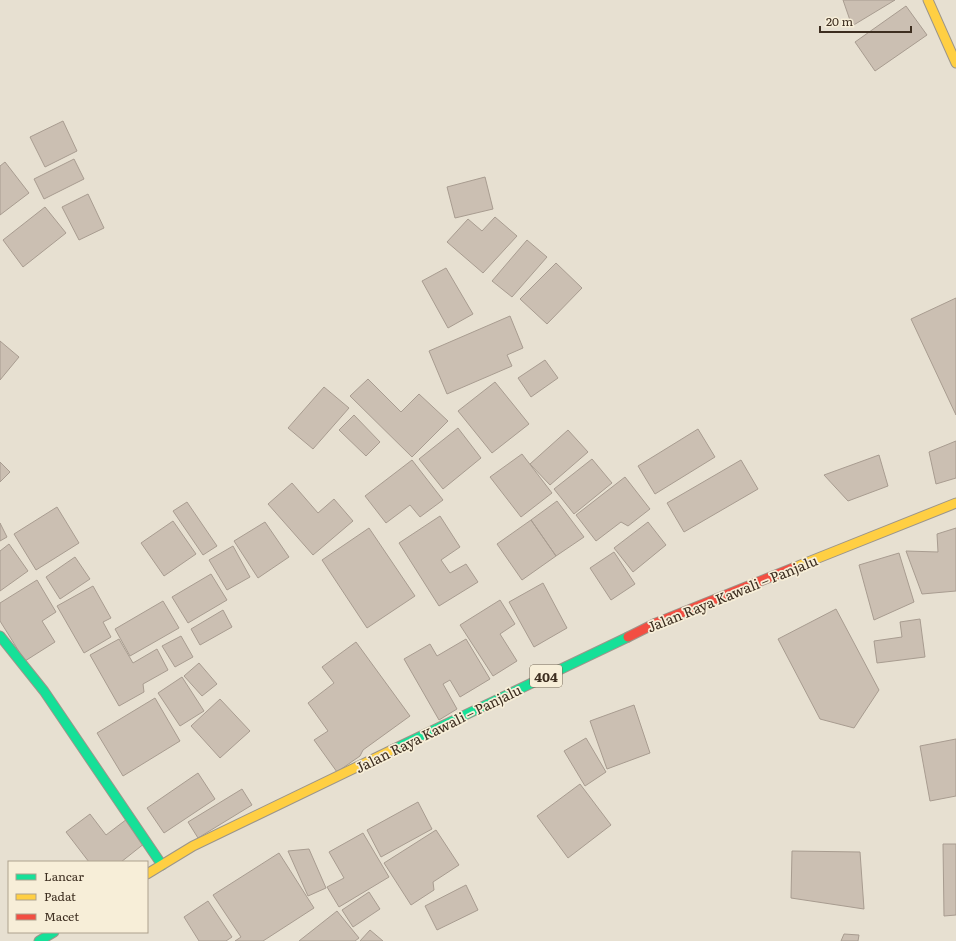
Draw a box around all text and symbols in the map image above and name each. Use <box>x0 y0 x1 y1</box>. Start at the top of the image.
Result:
scale bar <box>820 8 911 34</box>
text: 20 m <box>826 12 853 30</box>
street label: Jalan Raya Kawali – Panjalu <box>644 549 820 636</box>
road number: 404 <box>530 665 562 687</box>
street label: Jalan Raya Kawali – Panjalu <box>352 679 525 777</box>
legend <box>8 861 148 933</box>
text: Lancar <box>44 867 84 885</box>
text: Padat <box>44 887 76 905</box>
text: Macet <box>44 907 79 925</box>

